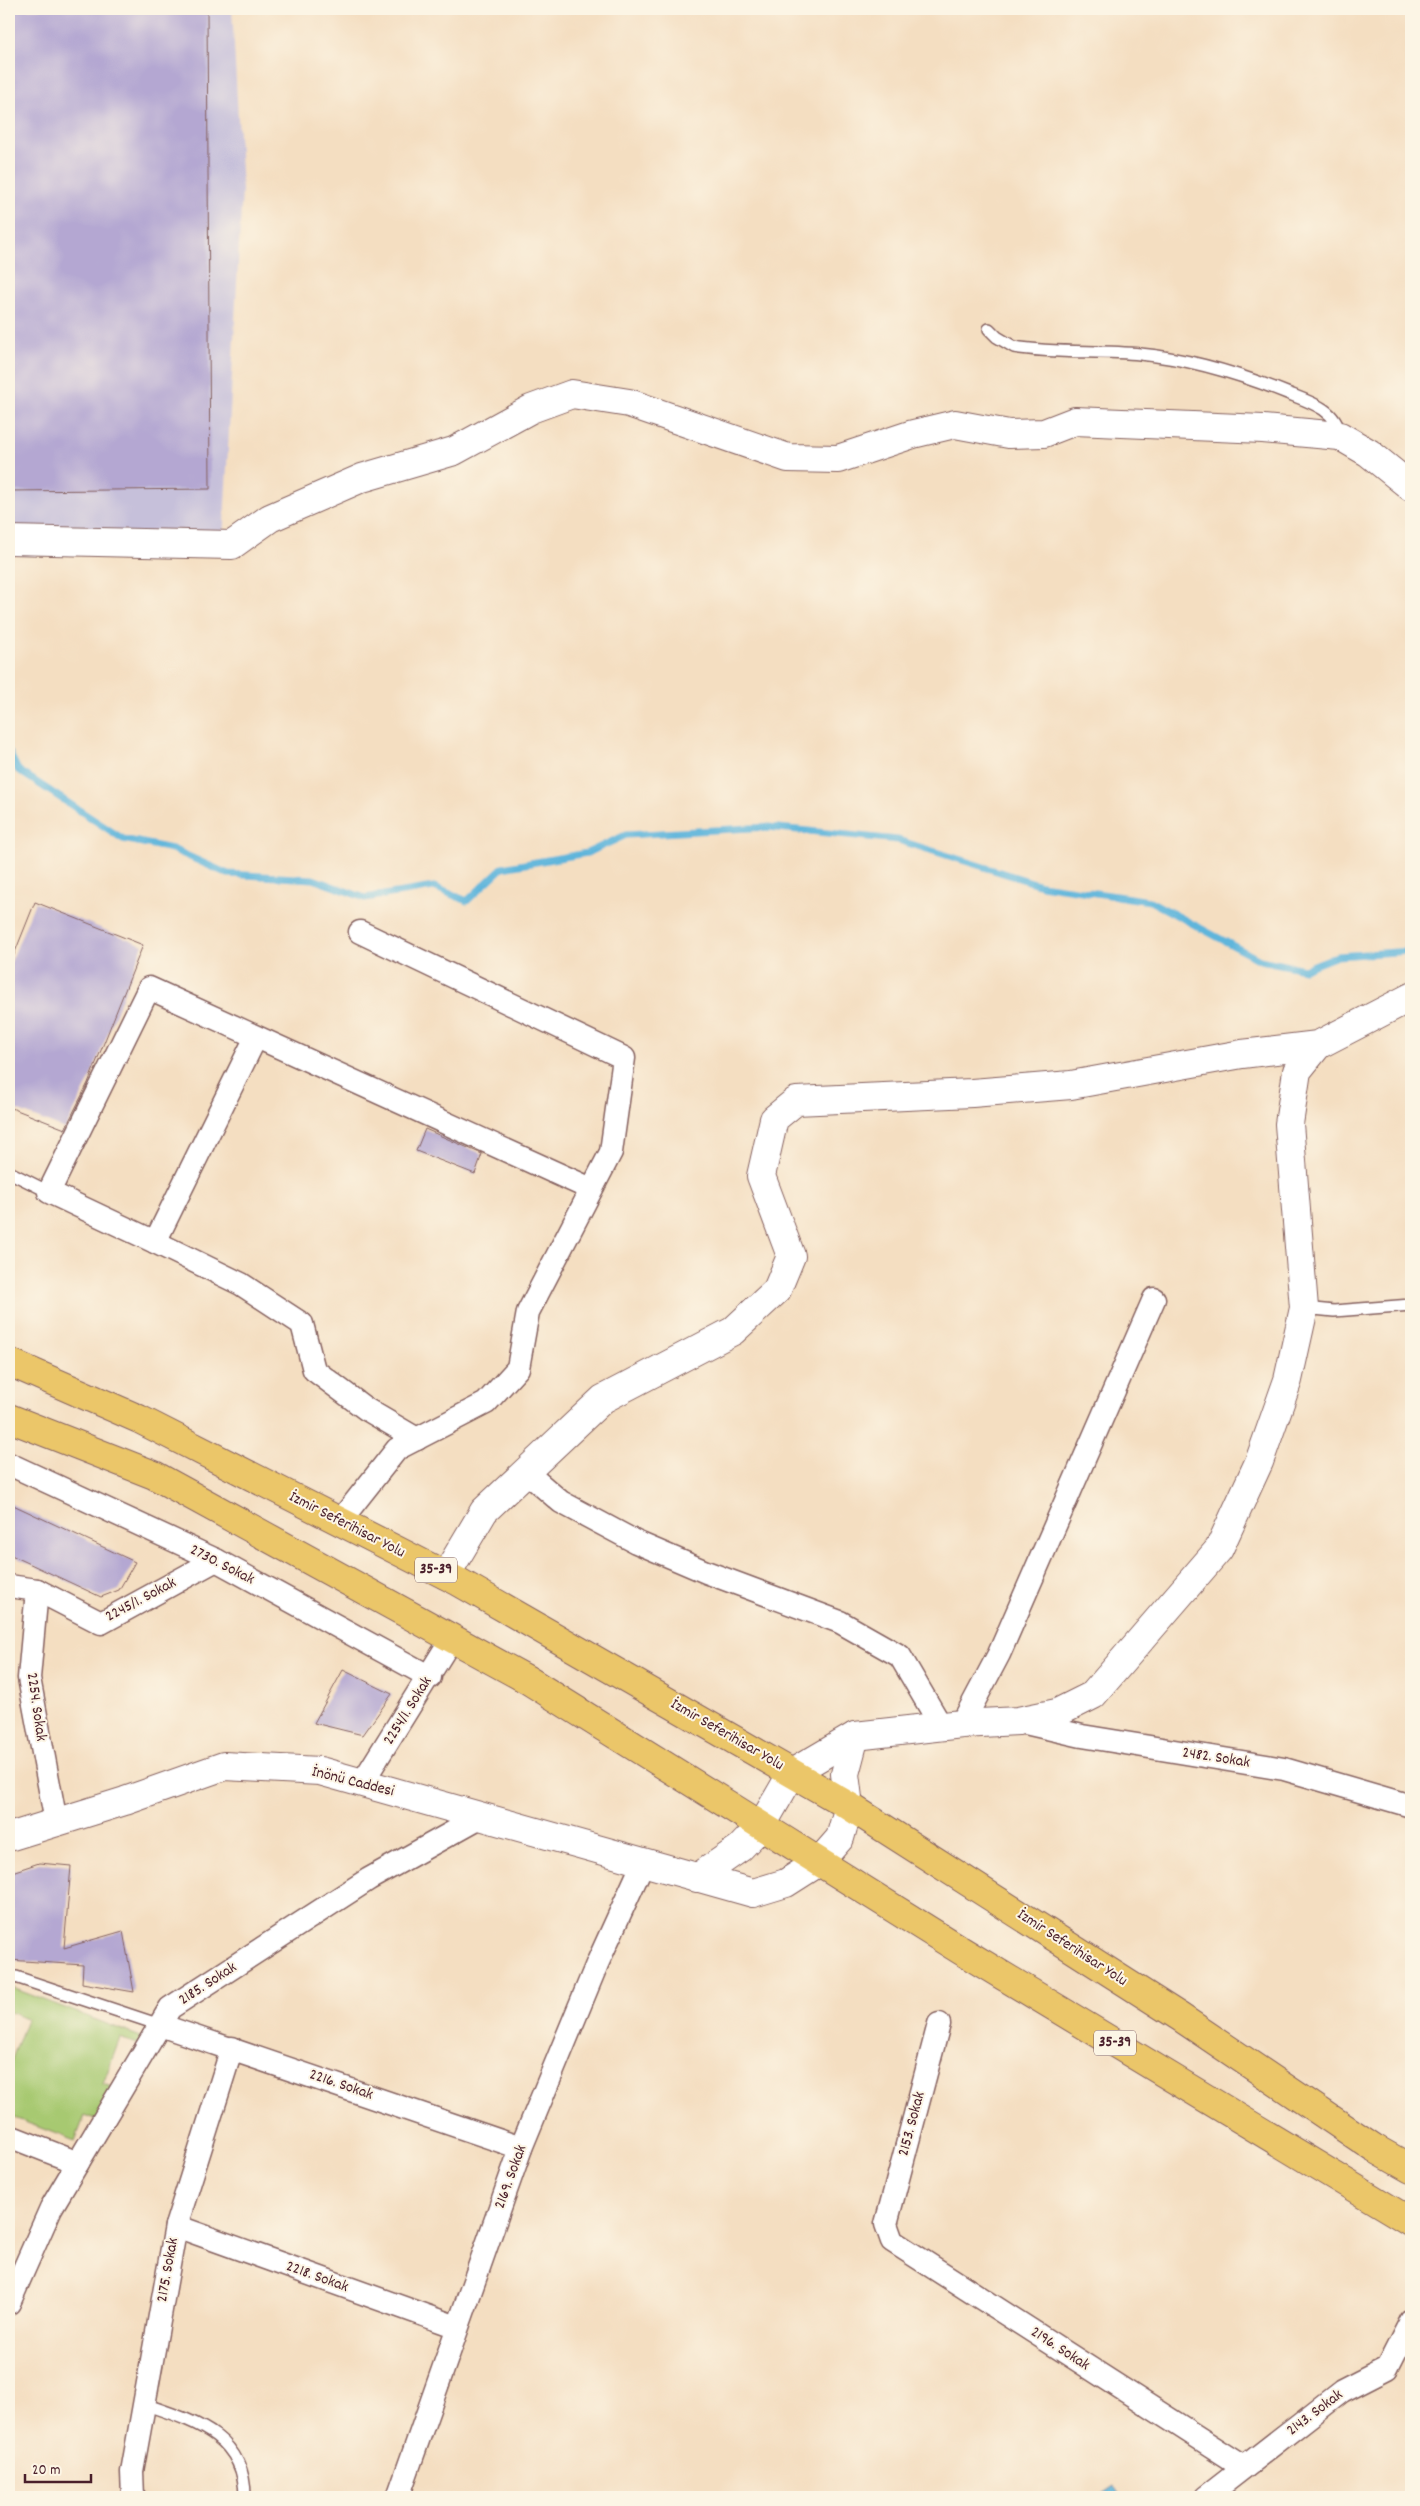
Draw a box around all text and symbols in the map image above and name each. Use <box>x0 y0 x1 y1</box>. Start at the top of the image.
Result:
street label: İzmir Seferihisar Yolu <box>285 1486 409 1564</box>
street label: 2730. Sokak <box>186 1539 258 1591</box>
road number: 35-39 <box>415 1558 457 1582</box>
street label: 2245/1. Sokak <box>102 1572 180 1628</box>
street label: 2254. Sokak <box>20 1671 52 1743</box>
street label: 2254/1. Sokak <box>378 1672 438 1750</box>
street label: İzmir Seferihisar Yolu <box>666 1693 788 1777</box>
street label: 2482. Sokak <box>1181 1741 1251 1775</box>
street label: İnönü Caddesi <box>309 1761 397 1803</box>
street label: İzmir Seferihisar Yolu <box>1012 1904 1132 1992</box>
street label: 2185. Sokak <box>174 1957 242 2011</box>
road number: 35-39 <box>1094 2030 1136 2056</box>
street label: 2216. Sokak <box>306 2063 376 2107</box>
street label: 2153. Sokak <box>892 2089 932 2159</box>
street label: 2169. Sokak <box>489 2142 533 2212</box>
street label: 2175. Sokak <box>151 2236 185 2304</box>
street label: 2218. Sokak <box>283 2255 351 2299</box>
street label: 2196. Sokak <box>1026 2321 1094 2377</box>
street label: 2143. Sokak <box>1282 2384 1348 2442</box>
scale bar <box>25 2451 91 2483</box>
text: 20 m <box>32 2460 60 2482</box>

